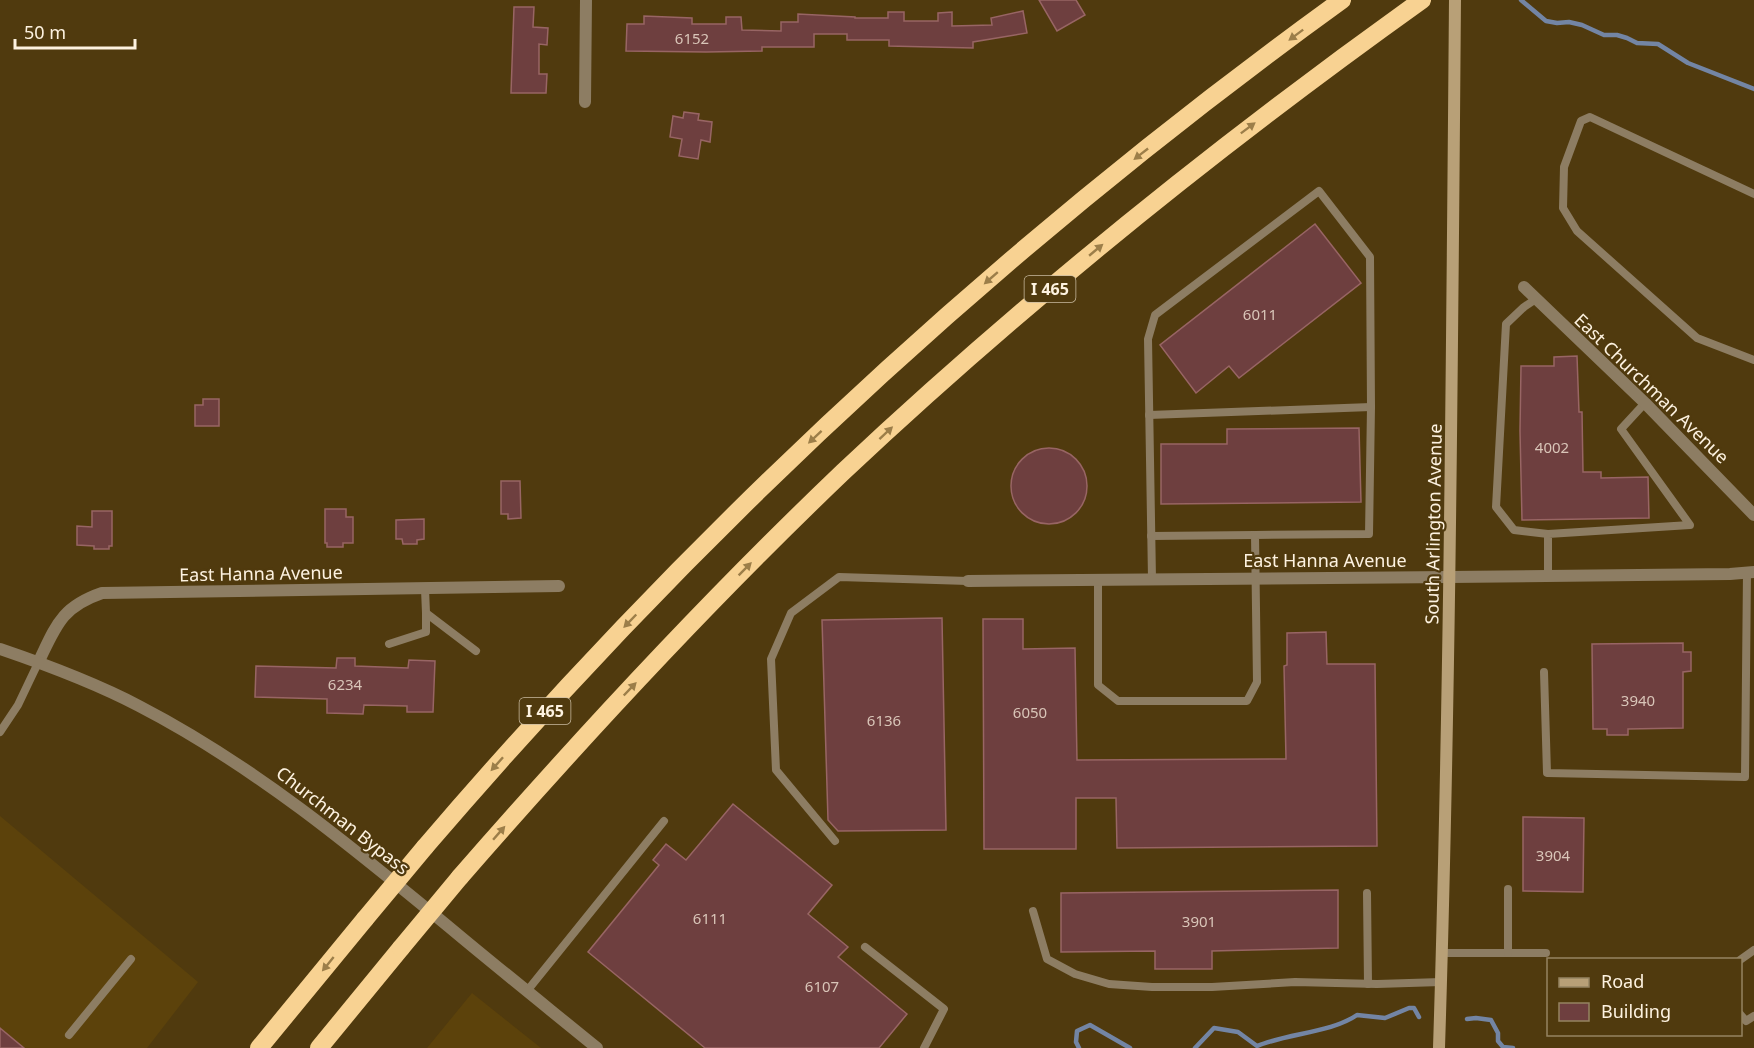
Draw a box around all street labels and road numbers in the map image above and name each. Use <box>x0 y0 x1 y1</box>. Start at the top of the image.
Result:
road number: I 465 <box>1024 276 1076 302</box>
street label: East Churchman Avenue <box>1569 308 1735 468</box>
street label: South Arlington Avenue <box>1419 423 1447 625</box>
street label: East Hanna Avenue <box>1243 548 1407 572</box>
street label: East Hanna Avenue <box>179 560 343 586</box>
road number: I 465 <box>520 698 570 724</box>
street label: Churchman Bypass <box>272 761 414 879</box>

